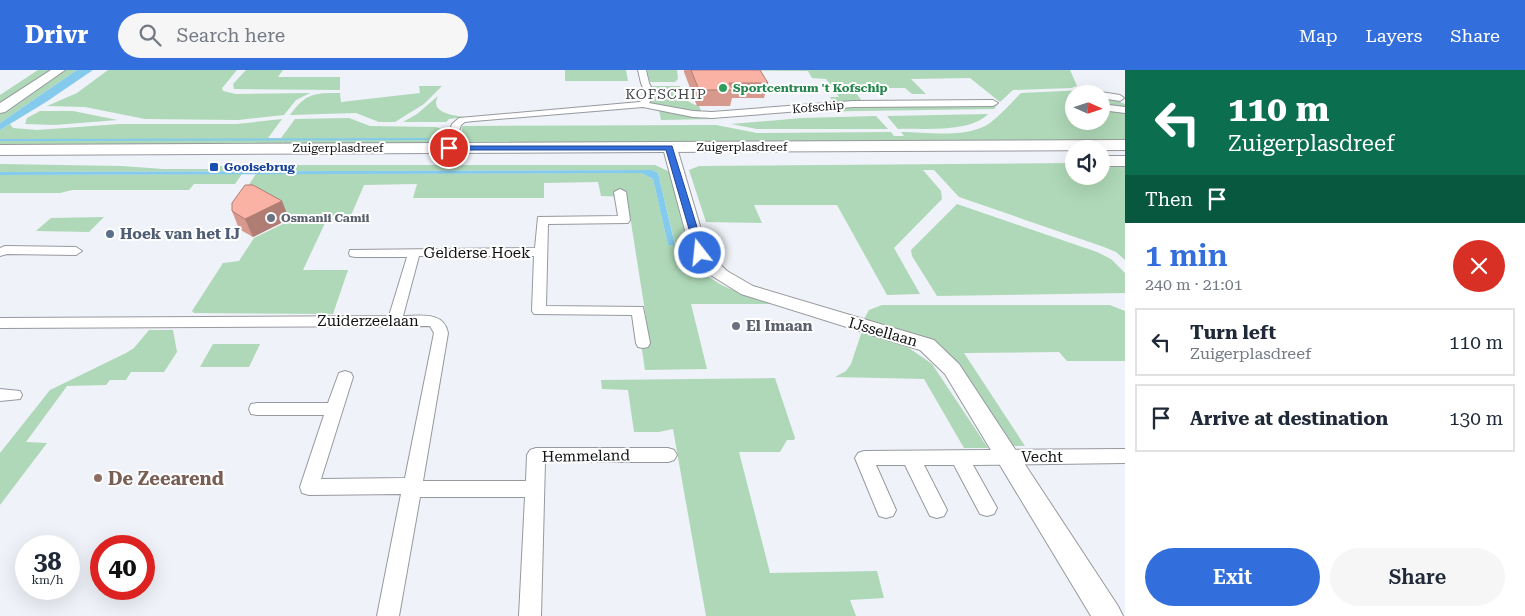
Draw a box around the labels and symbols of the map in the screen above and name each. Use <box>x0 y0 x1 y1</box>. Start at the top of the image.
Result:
place label: Sportcentrum 't Kofschip <box>733 81 888 95</box>
marker: Sportcentrum 't Kofschip <box>717 82 729 94</box>
north arrow <box>1065 85 1110 130</box>
district label: KOFSCHIP <box>625 86 707 102</box>
street label: Kofschip <box>791 98 845 116</box>
pin <box>428 127 470 169</box>
street label: Zuigerplasdreef <box>697 140 788 154</box>
street label: Zuigerplasdreef <box>293 141 384 155</box>
place label: Gooisebrug <box>224 160 296 174</box>
marker: Gooisebrug <box>208 161 220 173</box>
place label: Osmanli Camii <box>281 211 369 225</box>
marker: Osmanli Camii <box>265 212 277 224</box>
place label: Hoek van het IJ <box>120 225 240 243</box>
position arrow <box>673 226 725 278</box>
marker: Hoek van het IJ <box>104 228 116 240</box>
street label: Gelderse Hoek <box>424 244 531 262</box>
street label: Zuiderzeelaan <box>317 312 419 330</box>
street label: IJssellaan <box>846 314 920 351</box>
place label: El Imaan <box>746 317 813 335</box>
marker: El Imaan <box>730 320 742 332</box>
street label: Hemmeland <box>542 446 631 466</box>
street label: Vecht <box>1021 448 1063 466</box>
place label: De Zeearend <box>108 468 224 489</box>
marker: De Zeearend <box>92 472 104 484</box>
speed limit sign: 40 <box>90 535 155 600</box>

